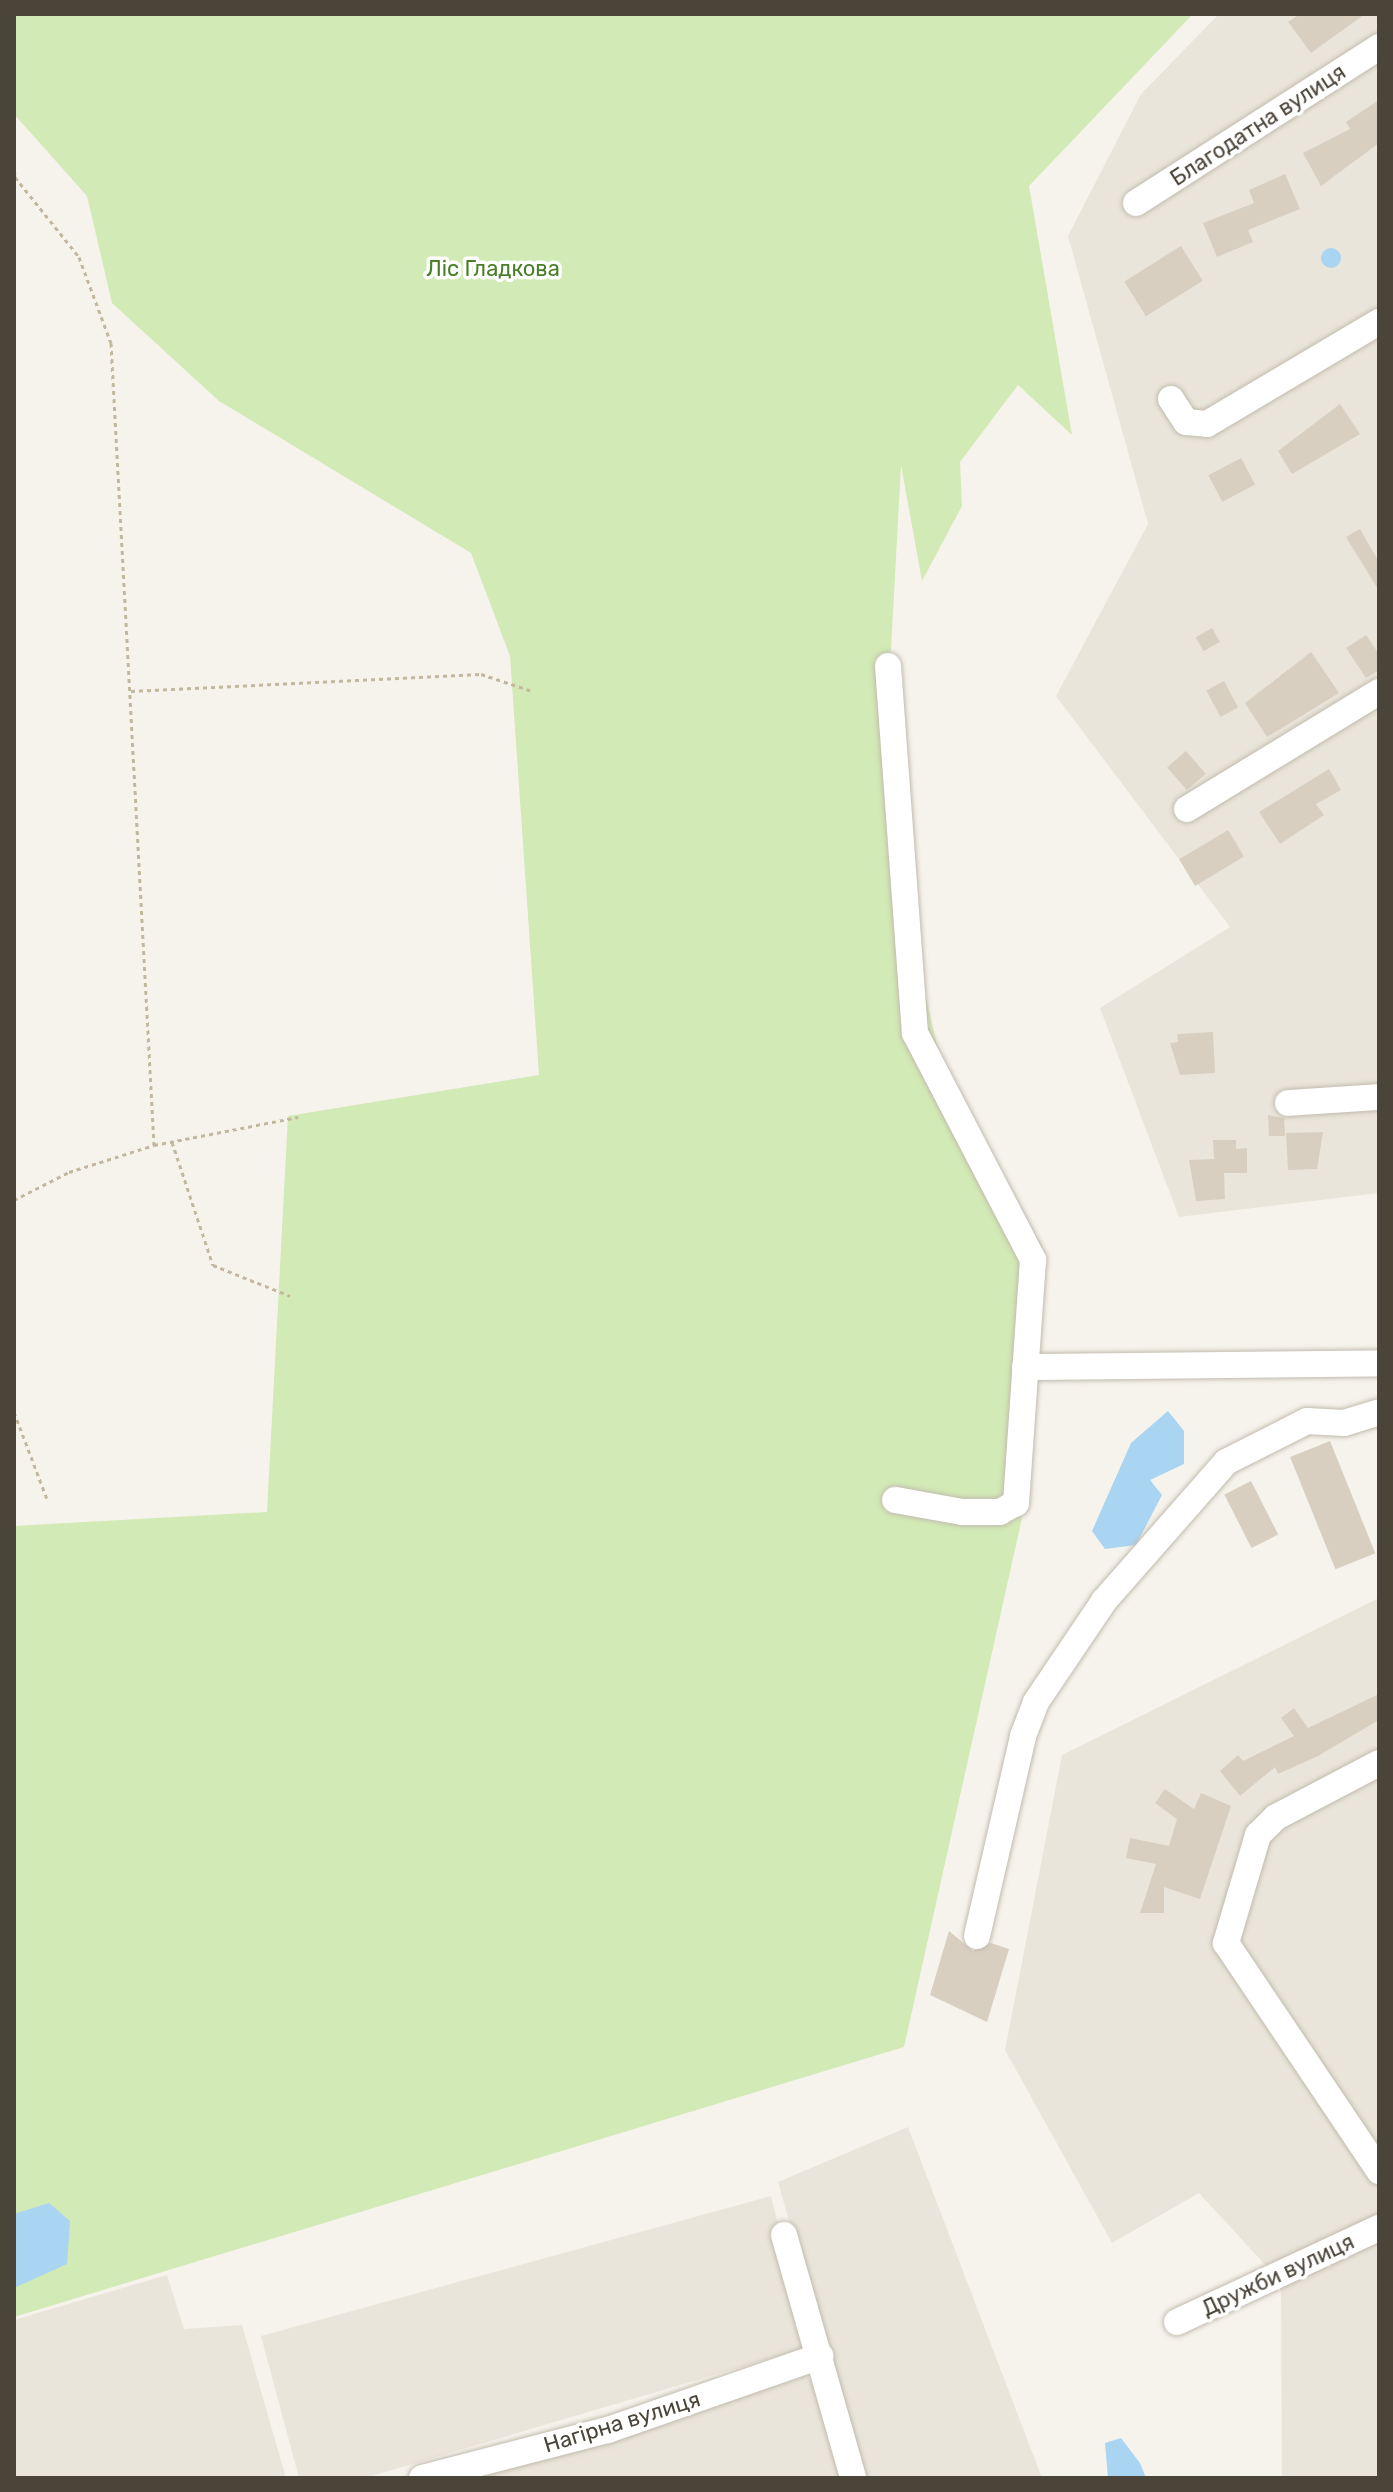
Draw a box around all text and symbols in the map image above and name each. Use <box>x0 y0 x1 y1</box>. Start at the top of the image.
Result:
street label: Благодатна вулиця <box>1165 58 1351 192</box>
park label: Ліс Гладкова <box>426 256 560 282</box>
street label: Дружби вулиця <box>1198 2228 1358 2322</box>
street label: Нагірна вулиця <box>541 2386 703 2458</box>

